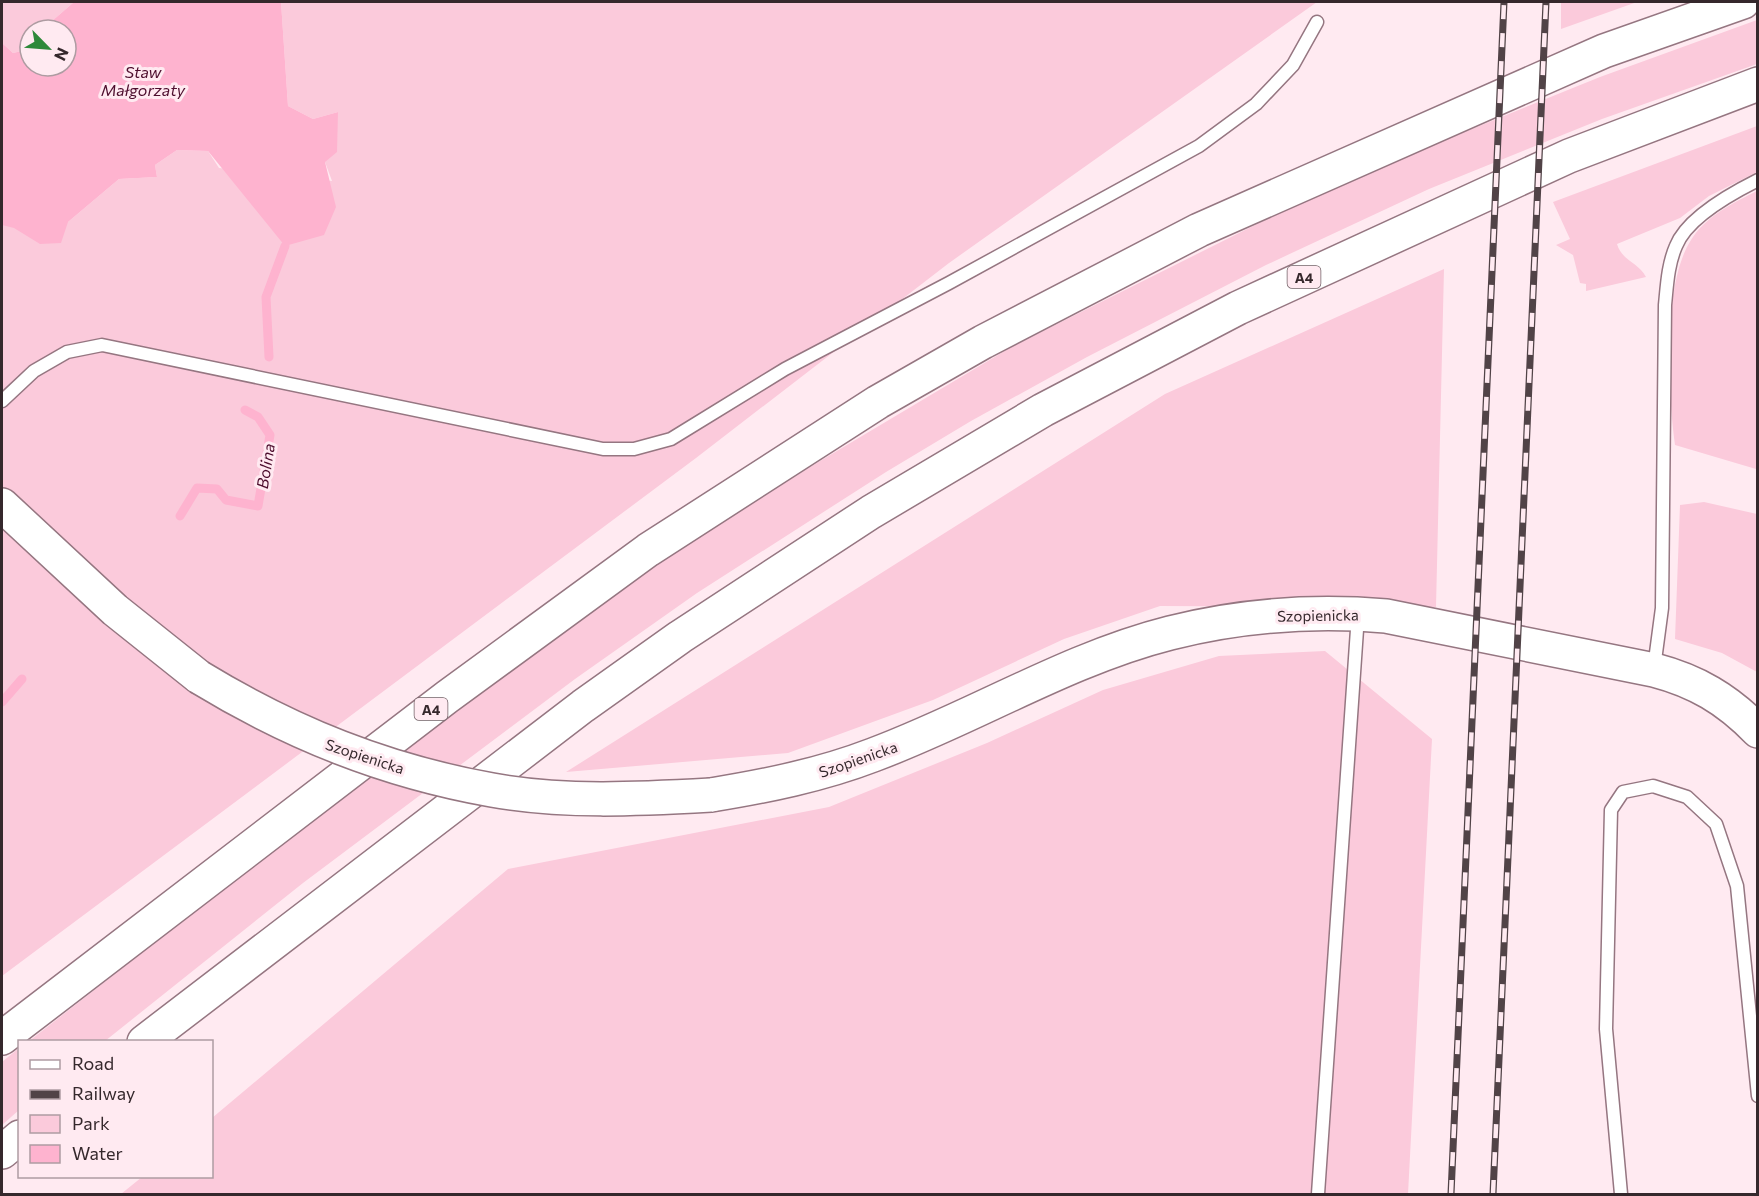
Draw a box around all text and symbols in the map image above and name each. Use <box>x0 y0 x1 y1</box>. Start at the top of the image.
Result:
north arrow <box>18 18 78 78</box>
text: N <box>51 45 73 64</box>
water label: Staw Małgorzaty <box>101 62 186 99</box>
road number: A4 <box>1288 266 1320 288</box>
water label: Bolina <box>252 442 278 490</box>
street label: Szopienicka <box>1277 605 1359 625</box>
road number: A4 <box>414 698 448 720</box>
street label: Szopienicka <box>323 735 407 777</box>
street label: Szopienicka <box>816 737 900 781</box>
legend <box>18 1040 213 1178</box>
text: Road <box>72 1052 114 1074</box>
text: Railway <box>72 1082 135 1104</box>
text: Park <box>72 1112 110 1134</box>
text: Water <box>72 1142 123 1164</box>

